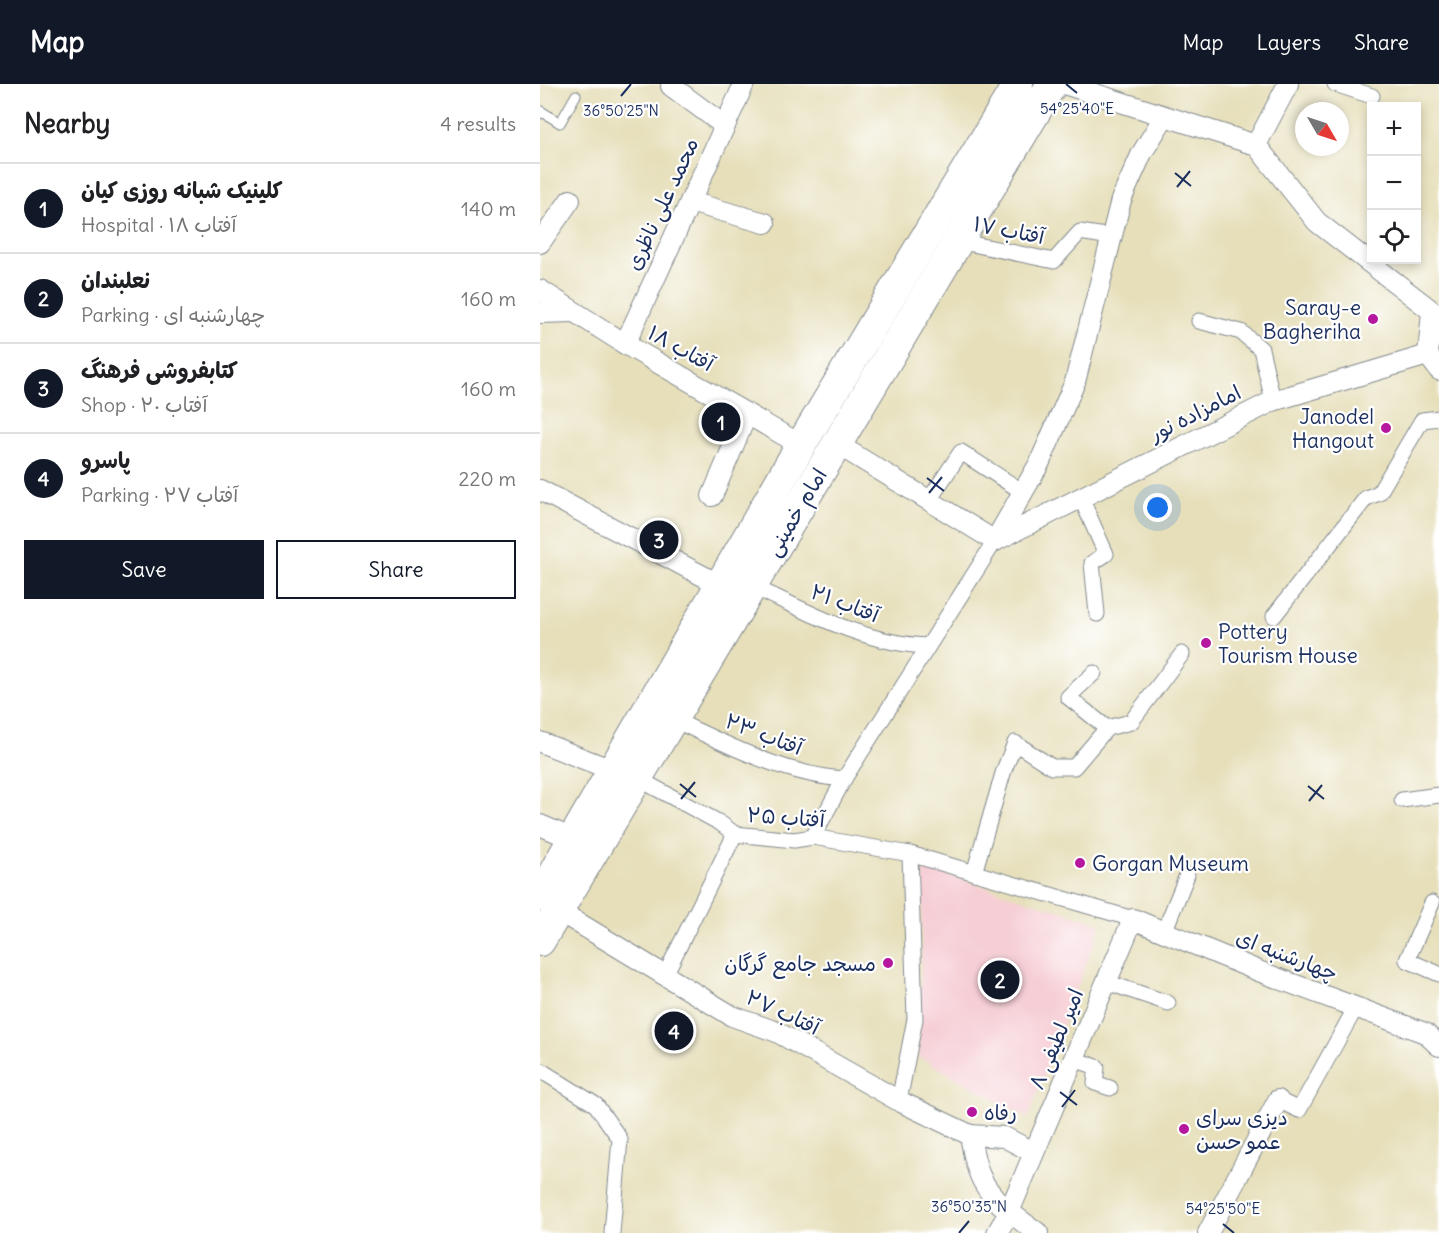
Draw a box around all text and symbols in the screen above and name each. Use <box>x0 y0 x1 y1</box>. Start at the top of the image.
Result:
text: Map <box>30 24 84 60</box>
text: Map <box>1183 29 1223 56</box>
text: Layers <box>1256 29 1321 56</box>
text: Share <box>1354 29 1409 56</box>
text: 54°25'40"E <box>1040 99 1114 118</box>
text: 36°50'25"N <box>583 101 659 120</box>
north arrow <box>1295 102 1349 156</box>
map controls <box>1367 102 1421 264</box>
button: + <box>1367 102 1421 156</box>
text: Nearby <box>24 107 110 140</box>
text: 4 results <box>440 111 516 136</box>
street label: محمد علی ناظری <box>620 133 705 275</box>
button: − <box>1367 156 1421 210</box>
text: کلینیک شبانه روزی کیان <box>81 176 283 204</box>
text: 1 <box>40 196 47 221</box>
text: 140 m <box>461 196 516 221</box>
street label: ۱۷ آفتاب <box>971 210 1048 250</box>
button: locate <box>1367 210 1421 264</box>
text: Hospital · آفتاب ۱۸ <box>81 212 236 237</box>
text: نعلبندان <box>81 266 150 294</box>
text: 2 <box>38 286 49 311</box>
text: 160 m <box>461 286 516 311</box>
place label: Saray-e Bagheriha <box>1263 294 1361 345</box>
text: Parking · چهارشنبه ای <box>81 302 265 327</box>
marker: Saray-e Bagheriha <box>1366 312 1380 326</box>
street label: آفتاب ۱۸ <box>643 319 720 378</box>
text: کتابفروشی فرهنگ <box>81 356 238 384</box>
text: 3 <box>38 376 49 401</box>
text: 160 m <box>461 376 516 401</box>
street label: امامزاده نور <box>1144 378 1246 448</box>
text: Shop · ۲۰ آفتاب <box>81 392 207 417</box>
pin: 1 <box>702 400 741 444</box>
place label: Janodel Hangout <box>1292 403 1374 454</box>
marker: Janodel Hangout <box>1379 421 1393 435</box>
text: پاسرو <box>81 446 130 474</box>
street label: امام خمینی <box>759 463 835 563</box>
text: 4 <box>38 466 49 491</box>
text: 220 m <box>459 466 516 491</box>
text: Parking · آفتاب ۲۷ <box>81 482 238 507</box>
your location <box>1143 493 1172 522</box>
pin: 3 <box>640 518 678 562</box>
button: Save <box>24 540 264 599</box>
button: Share <box>276 540 516 599</box>
street label: آفتاب ۲۱ <box>807 578 884 629</box>
place label: Pottery Tourism House <box>1218 618 1358 669</box>
marker: Pottery Tourism House <box>1199 636 1213 650</box>
street label: آفتاب ۲۳ <box>721 707 807 761</box>
street label: آفتاب ۲۵ <box>746 801 827 833</box>
place label: Gorgan Museum <box>1092 850 1249 877</box>
marker: Gorgan Museum <box>1073 856 1087 870</box>
street label: چهارشنبه ای <box>1232 923 1342 987</box>
place label: مسجد جامع گرگان <box>724 950 876 979</box>
marker: مسجد جامع گرگان <box>881 956 895 970</box>
pin: 2 <box>980 958 1020 1002</box>
street label: آفتاب ۲۷ <box>742 983 825 1041</box>
street label: ۸ امیر لطیفی <box>1023 984 1090 1094</box>
pin: 4 <box>654 1008 694 1054</box>
place label: رفاه <box>984 1099 1017 1126</box>
place label: دیزی سرای عمو حسن <box>1196 1104 1288 1155</box>
marker: رفاه <box>965 1105 979 1119</box>
marker: دیزی سرای عمو حسن <box>1177 1122 1191 1136</box>
text: 36°50'35"N <box>931 1197 1007 1216</box>
text: 54°25'50"E <box>1186 1199 1260 1218</box>

